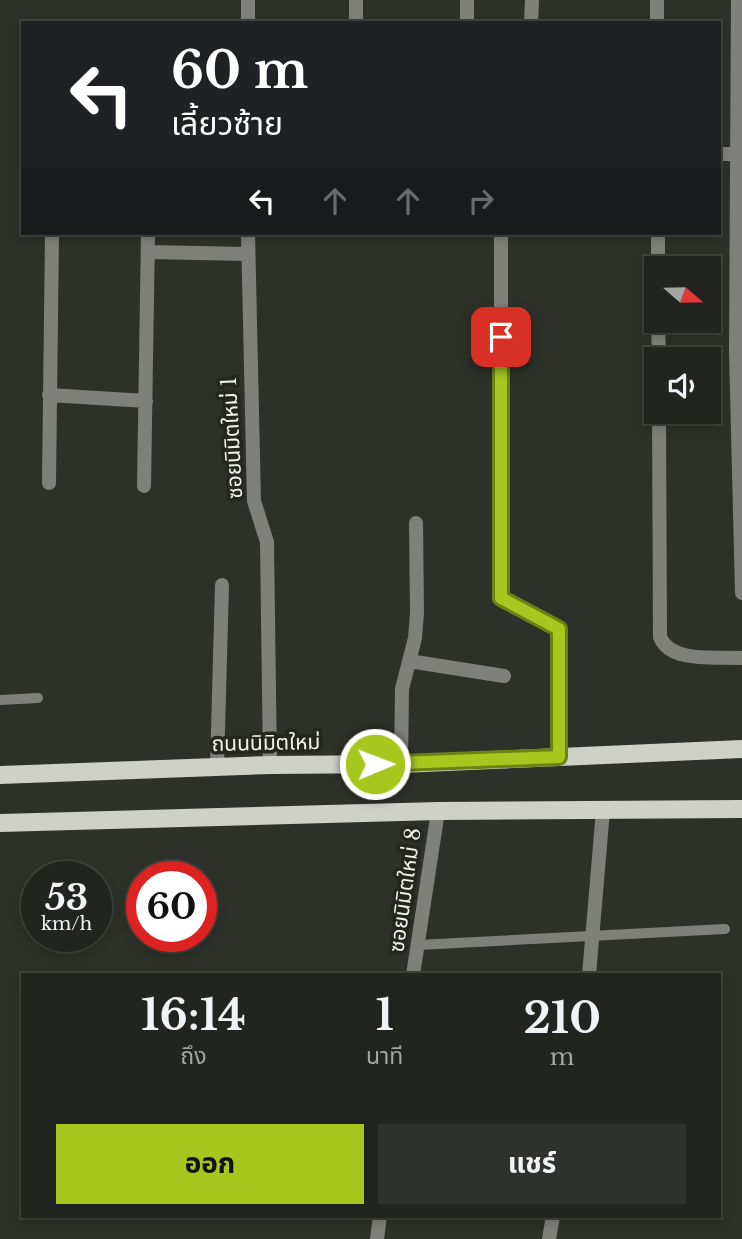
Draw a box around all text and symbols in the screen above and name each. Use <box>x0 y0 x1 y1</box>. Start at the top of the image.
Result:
text: 60 m <box>171 40 308 101</box>
icon: left <box>56 49 147 140</box>
text: เลี้ยวซ้าย <box>171 104 283 144</box>
icon: left <box>243 182 281 220</box>
icon: ahead <box>316 182 354 220</box>
icon: ahead <box>389 182 427 220</box>
icon: right <box>462 182 500 220</box>
north arrow <box>644 256 721 332</box>
map controls <box>644 256 721 424</box>
pin <box>471 307 531 367</box>
icon: arrive <box>482 318 520 356</box>
button: sound <box>644 347 721 424</box>
street label: ซอยนิมิตใหม่ 1 <box>216 376 248 500</box>
position arrow <box>338 727 412 801</box>
street label: ถนนนิมิตใหม่ <box>211 729 321 757</box>
street label: ซอยนิมิตใหม่ 8 <box>383 826 427 954</box>
speed limit sign: 60 <box>126 861 217 952</box>
text: 53 <box>45 876 88 919</box>
text: km/h <box>41 913 92 935</box>
text: 16:14 <box>141 989 246 1041</box>
text: 1 <box>376 989 394 1041</box>
text: 210 <box>523 992 601 1044</box>
text: ถึง <box>180 1042 207 1070</box>
text: นาที <box>366 1042 403 1070</box>
text: m <box>550 1043 575 1071</box>
button: ออก <box>56 1124 364 1204</box>
button: แชร์ <box>378 1124 686 1204</box>

